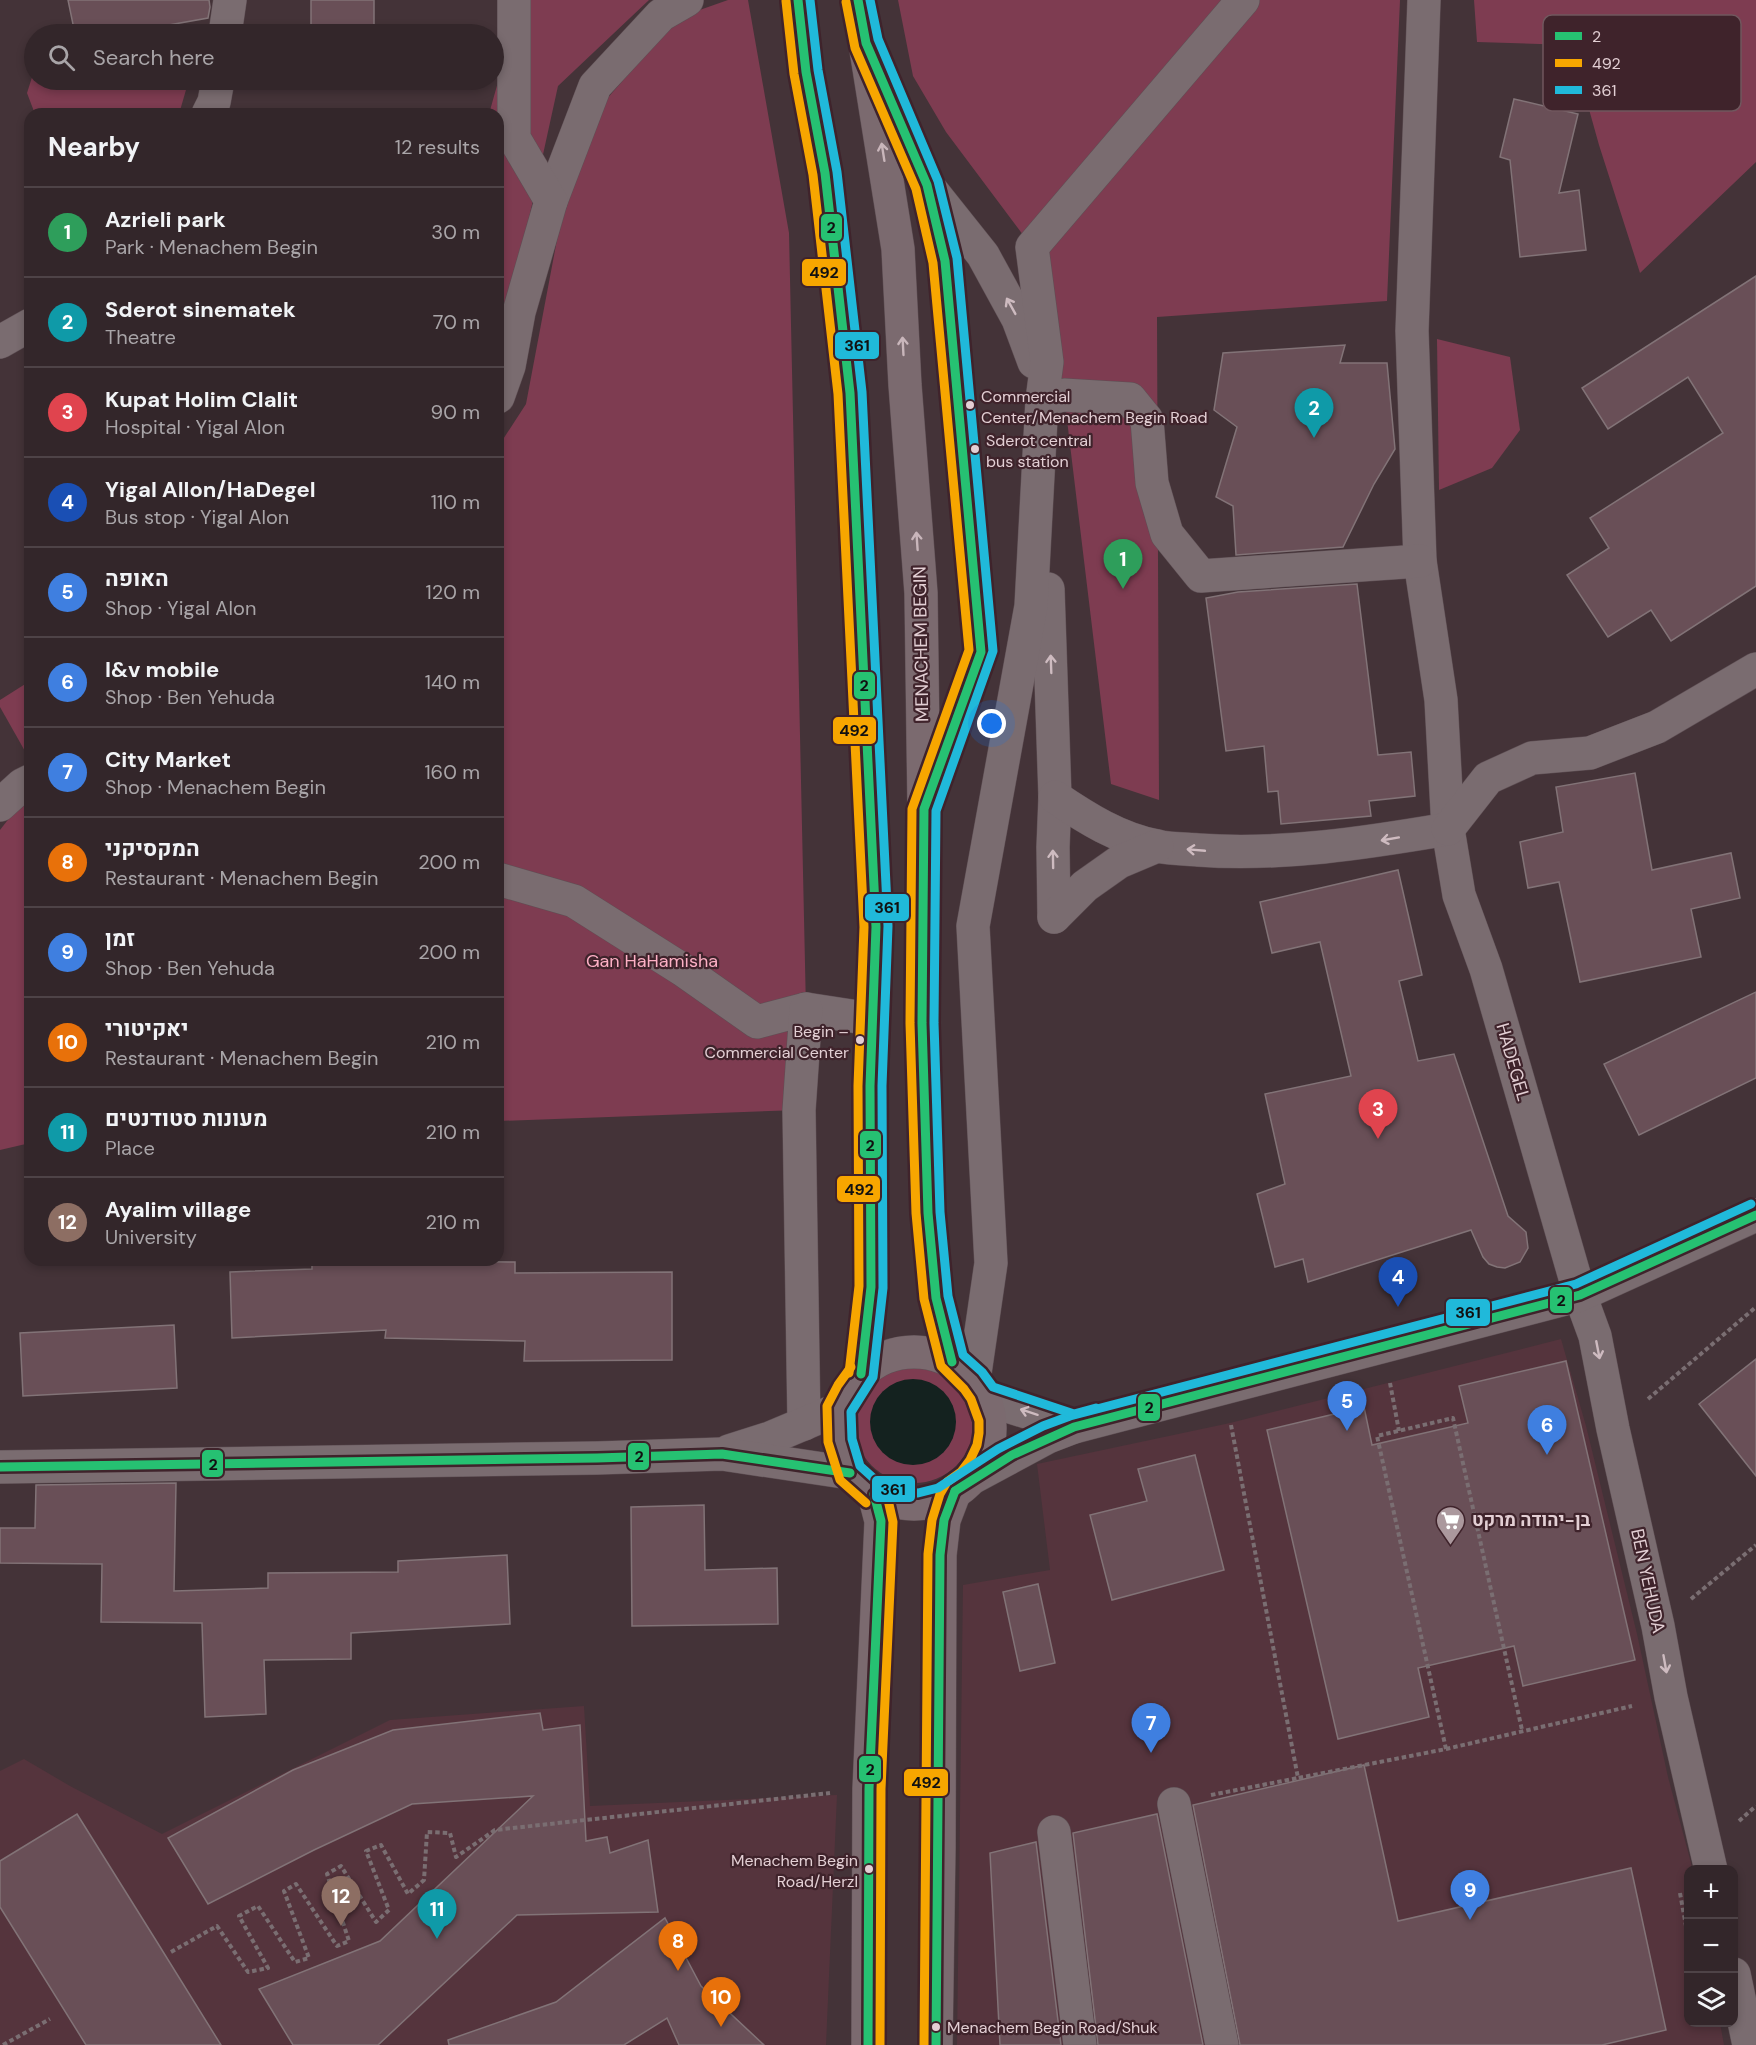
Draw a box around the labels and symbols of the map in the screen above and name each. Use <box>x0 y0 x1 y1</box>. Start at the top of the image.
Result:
legend <box>1543 15 1741 111</box>
text: 2 <box>1592 26 1601 47</box>
text: 492 <box>1592 53 1621 74</box>
text: 361 <box>1592 80 1617 101</box>
one-way arrow <box>877 143 888 163</box>
line badge: 2 <box>820 213 843 242</box>
text: 2 <box>826 217 836 238</box>
line badge: 492 <box>801 258 847 287</box>
text: 492 <box>809 262 839 283</box>
one-way arrow <box>1005 298 1016 316</box>
line badge: 361 <box>834 331 880 360</box>
text: 361 <box>844 335 870 356</box>
one-way arrow <box>897 337 908 357</box>
place label: Commercial Center/Menachem Begin Road <box>981 386 1208 428</box>
pin: 2 <box>1294 388 1334 438</box>
marker: Commercial Center/Menachem Begin Road <box>964 399 976 411</box>
place label: Sderot central bus station <box>986 430 1092 472</box>
marker: Sderot central bus station <box>969 443 981 455</box>
one-way arrow <box>911 531 922 551</box>
pin: 1 <box>1104 540 1142 589</box>
street label: MENACHEM BEGIN <box>908 566 934 722</box>
one-way arrow <box>1045 654 1056 674</box>
line badge: 2 <box>853 671 876 700</box>
text: 2 <box>859 675 869 696</box>
your location <box>977 709 1006 738</box>
line badge: 492 <box>832 716 877 745</box>
text: 492 <box>839 720 869 741</box>
one-way arrow <box>1381 834 1401 845</box>
one-way arrow <box>1187 844 1207 855</box>
one-way arrow <box>1047 849 1059 869</box>
line badge: 361 <box>864 893 910 922</box>
text: 361 <box>874 897 900 918</box>
park label: Gan HaHamisha <box>586 949 718 973</box>
street label: HADEGEL <box>1490 1020 1536 1104</box>
place label: Begin – Commercial Center <box>705 1021 849 1063</box>
marker: Begin – Commercial Center <box>854 1034 866 1046</box>
pin: 3 <box>1358 1090 1398 1139</box>
line badge: 2 <box>859 1130 882 1159</box>
text: 2 <box>865 1135 875 1156</box>
line badge: 492 <box>836 1175 881 1203</box>
text: 492 <box>844 1179 874 1200</box>
pin: 4 <box>1378 1258 1418 1307</box>
line badge: 2 <box>1549 1286 1573 1314</box>
text: 2 <box>1556 1290 1566 1311</box>
line badge: 361 <box>1445 1298 1491 1327</box>
text: 361 <box>1455 1302 1481 1323</box>
one-way arrow <box>1593 1340 1604 1359</box>
pin: 5 <box>1328 1382 1366 1431</box>
line badge: 2 <box>1137 1393 1161 1422</box>
text: 2 <box>1144 1397 1154 1418</box>
one-way arrow <box>1020 1406 1039 1417</box>
pin: 6 <box>1528 1406 1566 1455</box>
line badge: 2 <box>627 1442 650 1471</box>
text: 2 <box>634 1446 644 1467</box>
line badge: 2 <box>201 1449 224 1478</box>
text: 2 <box>208 1454 218 1475</box>
line badge: 361 <box>871 1475 916 1503</box>
text: 361 <box>880 1479 906 1500</box>
supermarket icon: בן-יהודה מרקט <box>1435 1504 1467 1546</box>
place label: בן-יהודה מרקט <box>1472 1508 1591 1532</box>
street label: BEN YEHUDA <box>1625 1526 1671 1636</box>
one-way arrow <box>1660 1654 1671 1673</box>
pin: 7 <box>1132 1704 1170 1753</box>
line badge: 2 <box>858 1755 882 1783</box>
text: 2 <box>865 1759 875 1780</box>
line badge: 492 <box>903 1768 949 1797</box>
text: 492 <box>911 1772 941 1793</box>
place label: Menachem Begin Road/Herzl <box>731 1850 858 1892</box>
marker: Menachem Begin Road/Herzl <box>863 1863 875 1875</box>
pin: 9 <box>1450 1870 1490 1920</box>
pin: 12 <box>322 1876 360 1926</box>
pin: 11 <box>418 1890 456 1939</box>
pin: 8 <box>658 1922 698 1971</box>
pin: 10 <box>702 1978 740 2027</box>
place label: Menachem Begin Road/Shuk <box>947 2017 1158 2038</box>
marker: Menachem Begin Road/Shuk <box>930 2021 942 2033</box>

